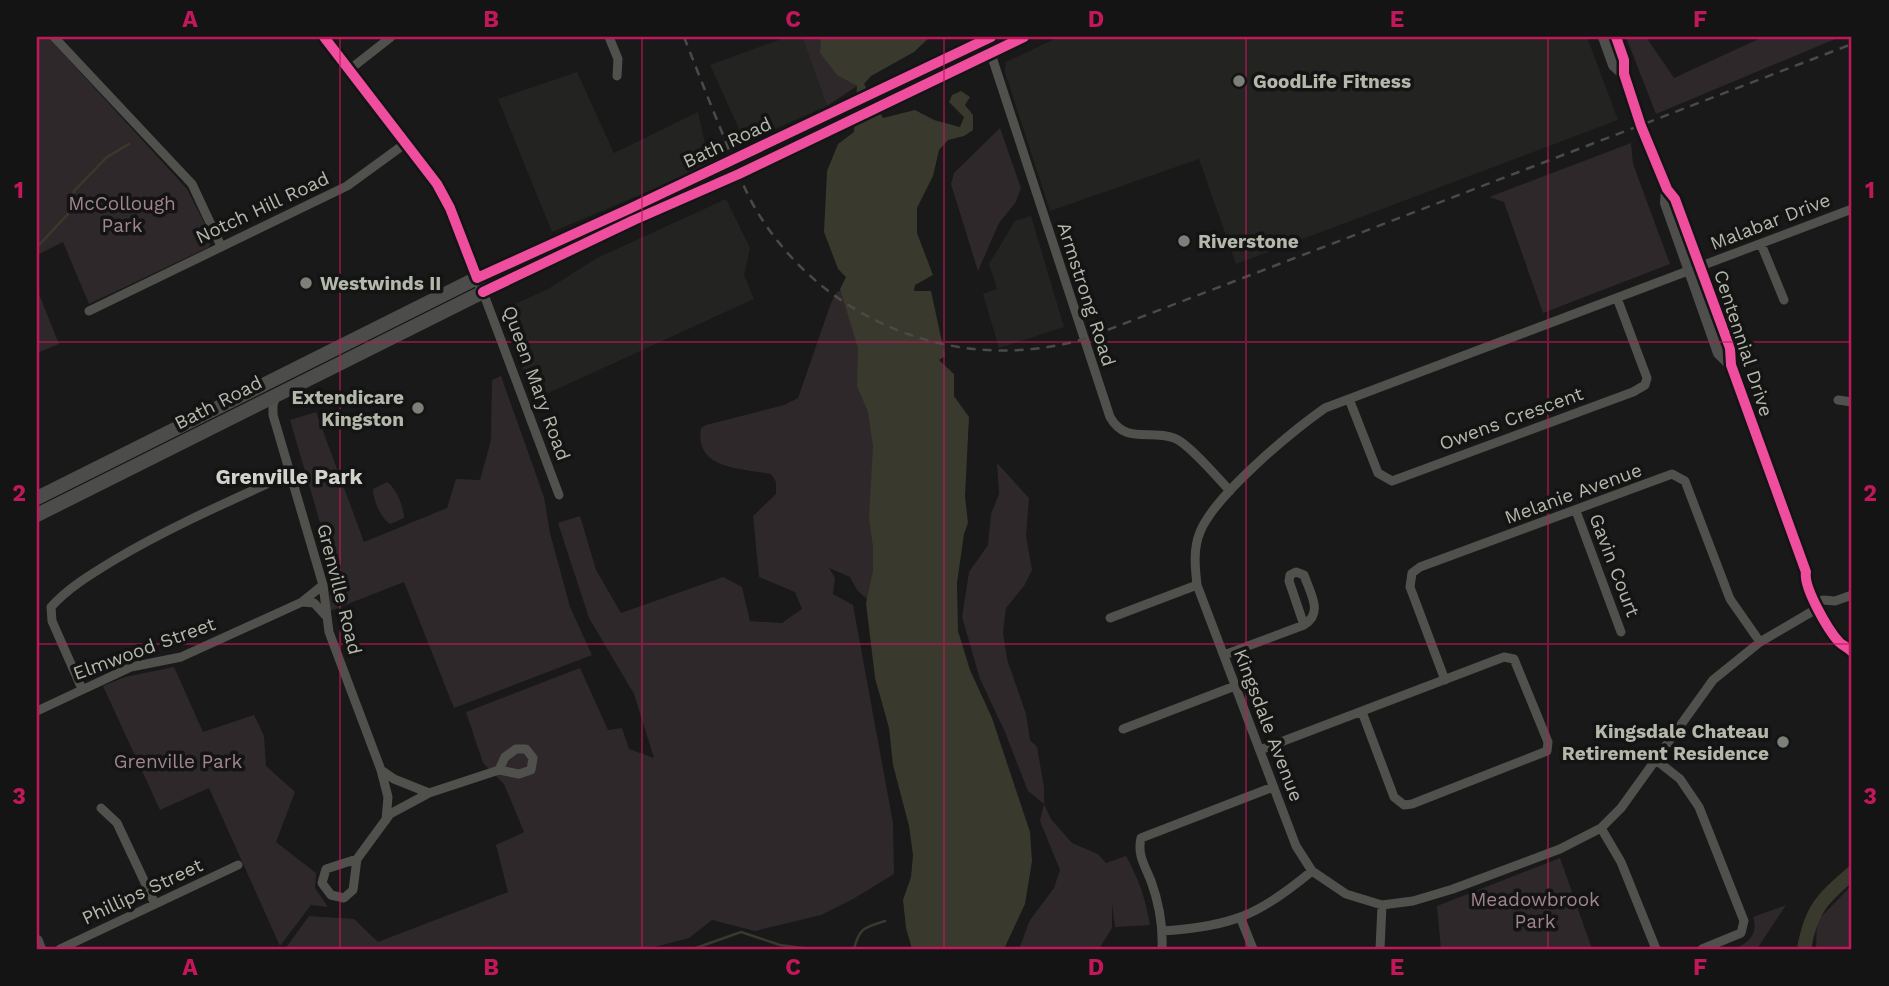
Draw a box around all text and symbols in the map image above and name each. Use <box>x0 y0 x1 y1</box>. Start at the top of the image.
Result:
text: A <box>182 6 198 33</box>
text: B <box>483 6 499 33</box>
text: C <box>785 6 801 33</box>
text: D <box>1088 6 1104 33</box>
text: E <box>1390 6 1404 33</box>
text: F <box>1693 6 1707 33</box>
place label: GoodLife Fitness <box>1253 70 1411 93</box>
marker: GoodLife Fitness <box>1231 73 1247 89</box>
street label: Bath Road <box>679 112 775 173</box>
street label: Notch Hill Road <box>192 166 333 248</box>
text: 1 <box>14 177 24 204</box>
text: 1 <box>1865 177 1875 204</box>
street label: Malabar Drive <box>1707 188 1834 255</box>
park label: McCollough Park <box>68 192 176 237</box>
street label: Armstrong Road <box>1052 219 1121 369</box>
place label: Riverstone <box>1198 230 1299 253</box>
marker: Riverstone <box>1176 233 1192 249</box>
street label: Centennial Drive <box>1709 267 1778 419</box>
place label: Westwinds II <box>320 272 441 295</box>
marker: Westwinds II <box>298 275 314 291</box>
street label: Queen Mary Road <box>498 303 575 464</box>
street label: Bath Road <box>171 371 266 434</box>
street label: Owens Crescent <box>1436 382 1586 455</box>
place label: Extendicare Kingston <box>291 386 404 431</box>
marker: Extendicare Kingston <box>410 400 426 416</box>
street label: Melanie Avenue <box>1501 458 1645 529</box>
district label: Grenville Park <box>215 464 363 489</box>
text: 2 <box>12 480 26 507</box>
text: 2 <box>1863 480 1877 507</box>
street label: Gavin Court <box>1584 510 1645 620</box>
street label: Grenville Road <box>312 521 367 657</box>
street label: Elmwood Street <box>70 612 219 685</box>
street label: Kingsdale Avenue <box>1229 646 1308 805</box>
place label: Kingsdale Chateau Retirement Residence <box>1562 720 1769 765</box>
marker: Kingsdale Chateau Retirement Residence <box>1775 734 1791 750</box>
park label: Grenville Park <box>114 750 243 773</box>
text: 3 <box>12 783 26 810</box>
text: 3 <box>1863 783 1877 810</box>
street label: Phillips Street <box>78 853 206 929</box>
park label: Meadowbrook Park <box>1470 888 1600 933</box>
text: A <box>182 954 198 981</box>
text: B <box>483 954 499 981</box>
text: C <box>785 954 801 981</box>
text: D <box>1088 954 1104 981</box>
text: E <box>1390 954 1404 981</box>
text: F <box>1693 954 1707 981</box>

